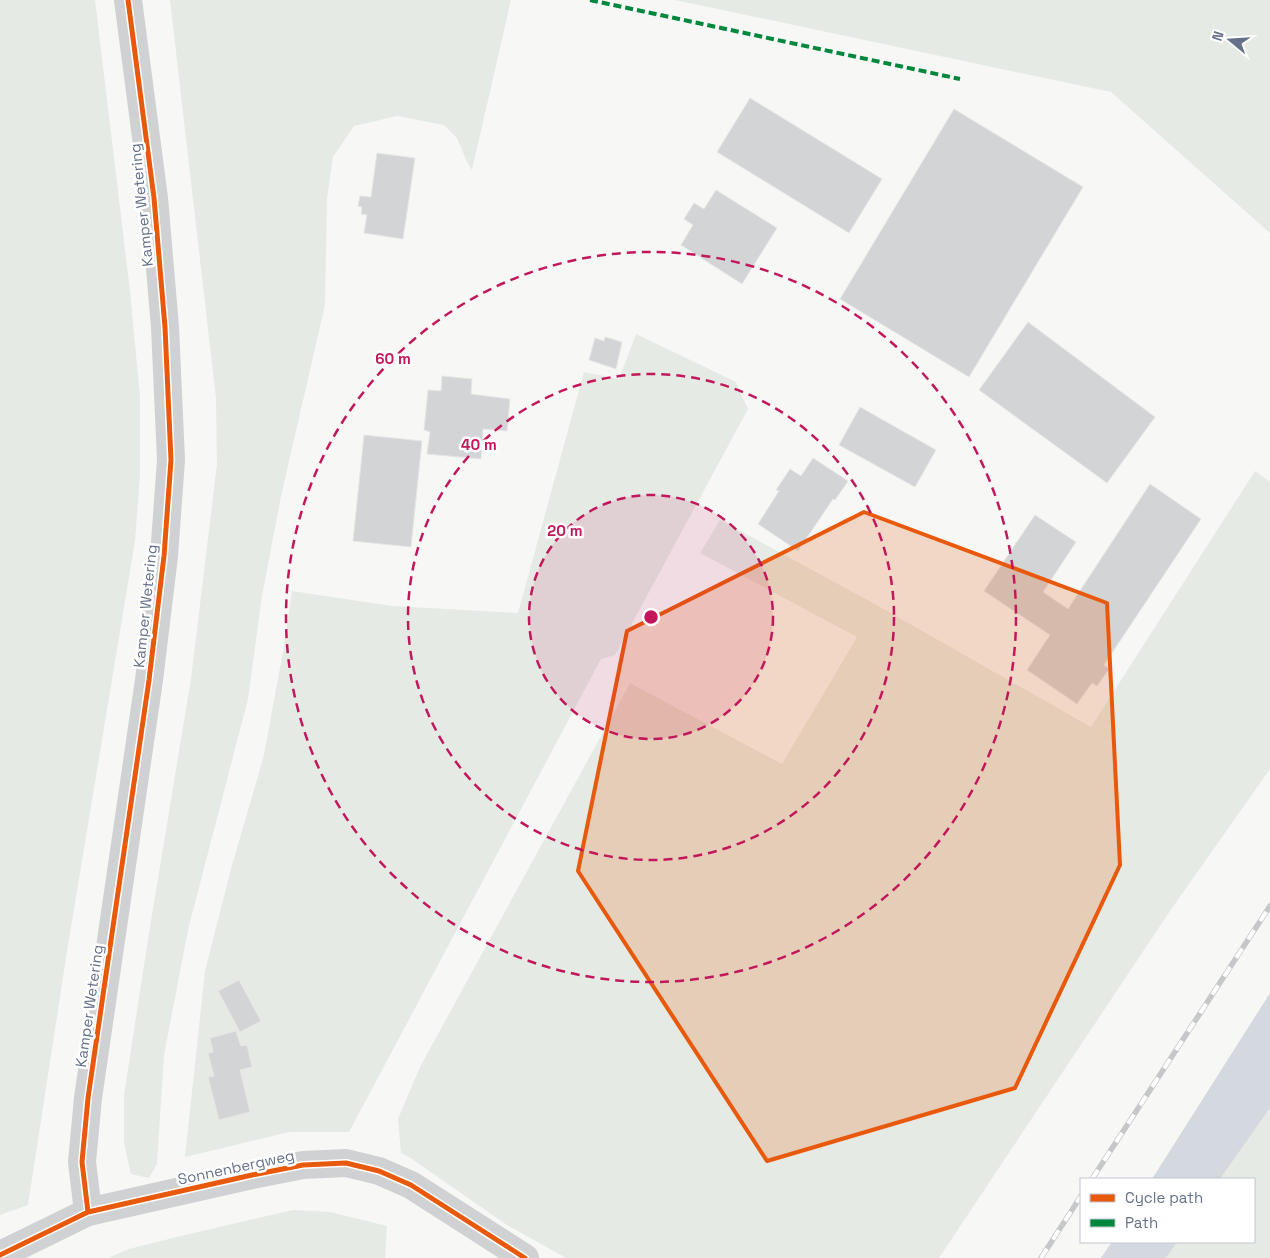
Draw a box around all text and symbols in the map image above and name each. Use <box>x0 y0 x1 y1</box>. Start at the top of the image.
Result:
north arrow <box>1205 15 1255 65</box>
text: N <box>1208 29 1228 43</box>
street label: Kamper Wetering <box>125 142 157 268</box>
text: 60 m <box>375 349 411 368</box>
text: 40 m <box>461 435 497 454</box>
text: 20 m <box>547 521 583 540</box>
street label: Kamper Wetering <box>129 543 161 669</box>
centre of rings <box>642 608 660 626</box>
street label: Kamper Wetering <box>71 943 107 1069</box>
street label: Sonnenbergweg <box>176 1145 296 1189</box>
legend <box>1080 1178 1255 1243</box>
text: Cycle path <box>1125 1188 1203 1207</box>
text: Path <box>1125 1213 1158 1232</box>

